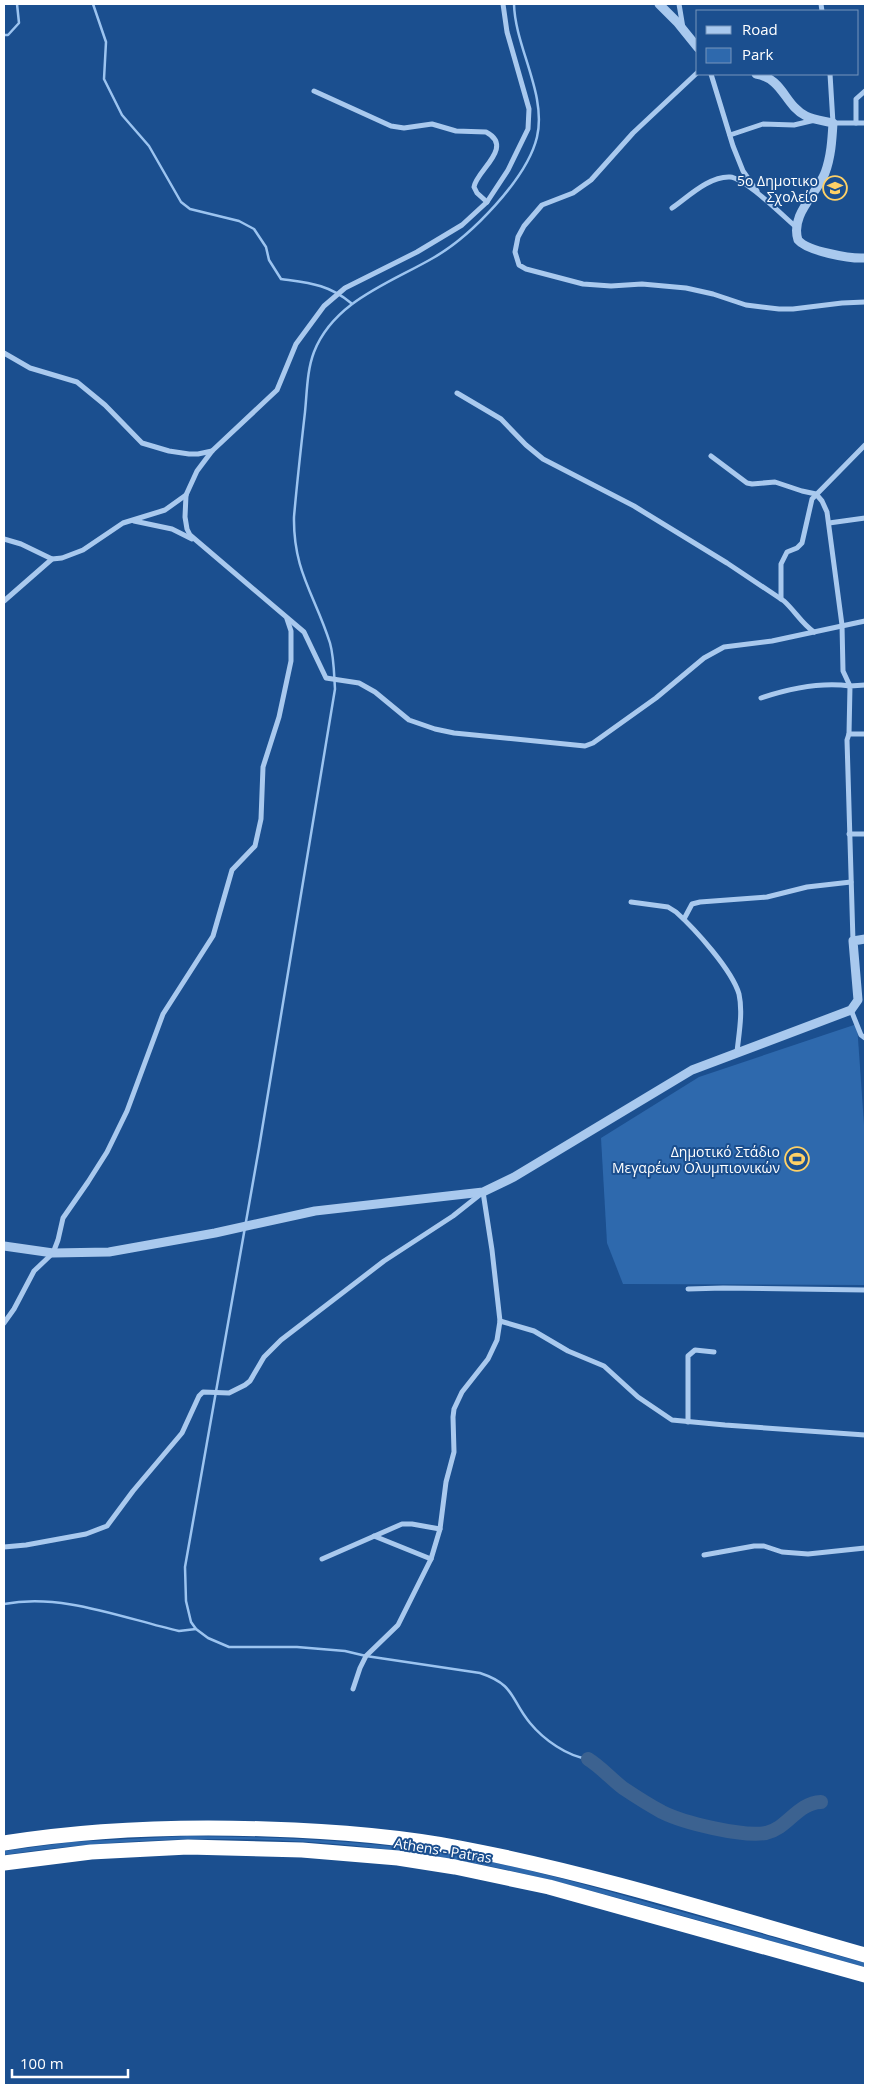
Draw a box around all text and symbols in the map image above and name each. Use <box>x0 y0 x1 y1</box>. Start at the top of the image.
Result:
legend <box>696 10 859 75</box>
text: Road <box>742 19 778 39</box>
text: Park <box>742 44 773 64</box>
place label: 5o Δημοτικο Σχολείο <box>737 171 818 206</box>
school or university icon: 5o Δημοτικο Σχολείο <box>822 175 848 201</box>
place label: Δημοτικό Στάδιο Μεγαρέων Ολυμπιονικών <box>612 1142 780 1177</box>
sports icon: Δημοτικό Στάδιο Μεγαρέων Ολυμπιονικών <box>784 1146 810 1172</box>
street label: Athens - Patras <box>393 1833 494 1867</box>
scale bar <box>12 2046 129 2078</box>
text: 100 m <box>20 2053 64 2073</box>

